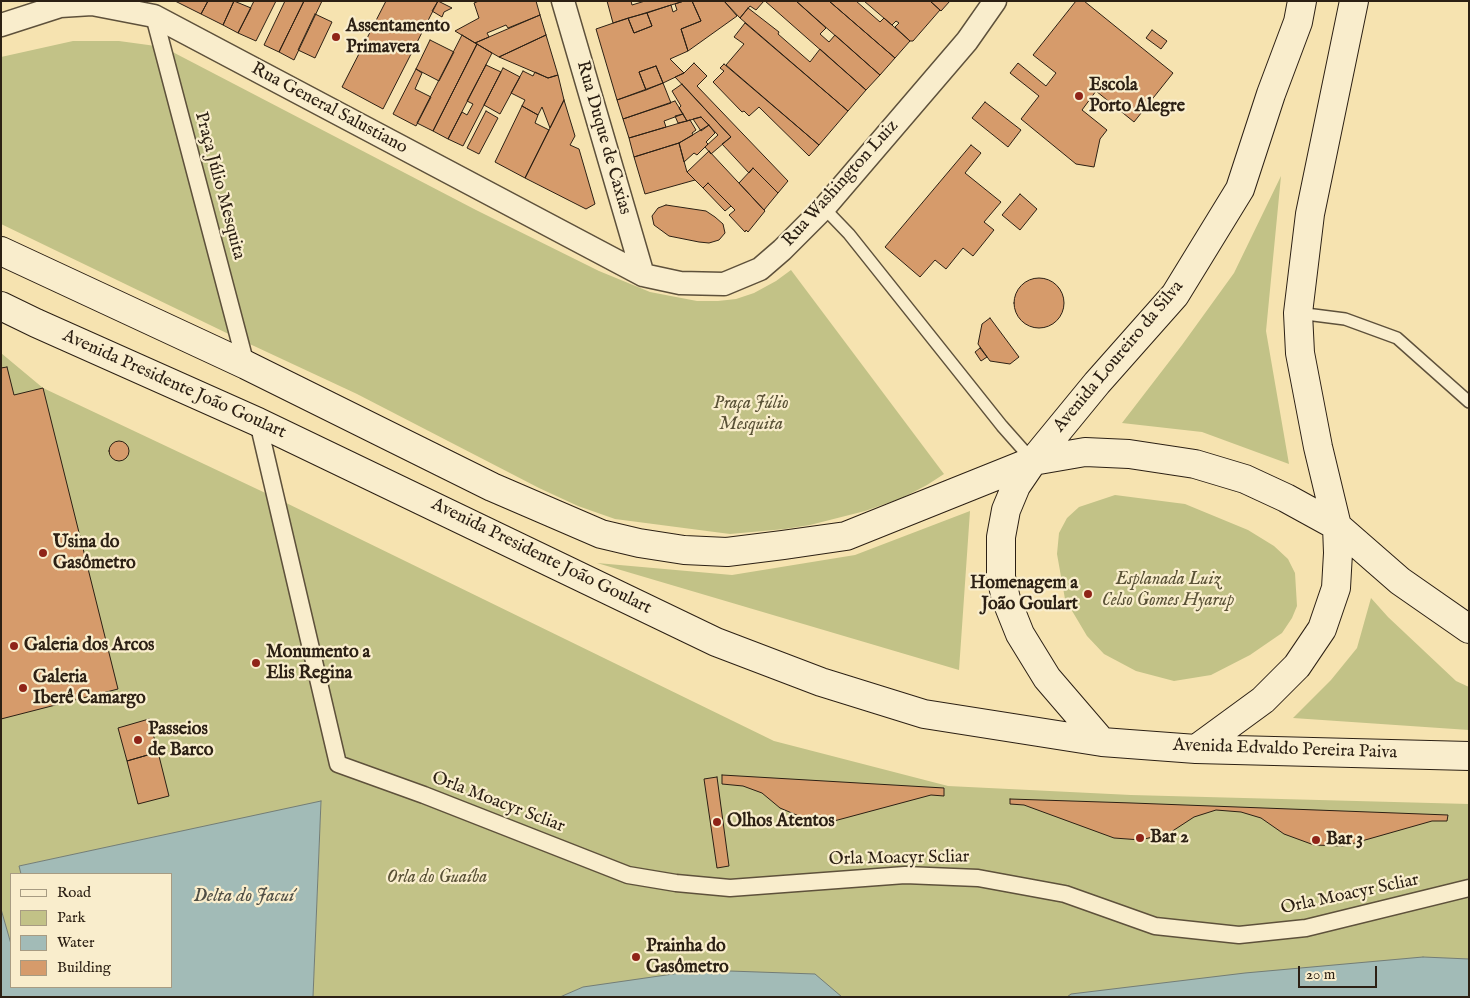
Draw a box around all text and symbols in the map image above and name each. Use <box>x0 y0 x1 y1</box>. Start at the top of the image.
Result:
place label: Assentamento Primavera <box>346 16 450 58</box>
marker: Assentamento Primavera <box>330 31 342 43</box>
street label: Rua General Salustiano <box>247 59 411 159</box>
street label: Rua Duque de Caxias <box>571 59 635 217</box>
place label: Escola Porto Alegre <box>1089 75 1185 118</box>
marker: Escola Porto Alegre <box>1073 90 1085 102</box>
street label: Praça Júlio Mesquita <box>189 110 249 262</box>
street label: Rua Washington Luiz <box>778 116 904 252</box>
street label: Avenida Loureiro da Silva <box>1049 277 1189 437</box>
street label: Avenida Presidente João Goulart <box>59 326 289 444</box>
park label: Praça Júlio Mesquita <box>713 393 789 436</box>
street label: Avenida Presidente João Goulart <box>427 494 655 620</box>
place label: Usina do Gasômetro <box>53 532 136 574</box>
marker: Usina do Gasômetro <box>37 547 49 559</box>
park label: Esplanada Luiz Celso Gomes Hyarup <box>1102 569 1234 612</box>
place label: Homenagem a João Goulart <box>970 573 1078 616</box>
marker: Homenagem a João Goulart <box>1082 588 1094 600</box>
place label: Galeria dos Arcos <box>24 635 154 657</box>
marker: Galeria dos Arcos <box>8 640 20 652</box>
place label: Monumento a Elis Regina <box>266 642 370 684</box>
marker: Monumento a Elis Regina <box>250 657 262 669</box>
place label: Galeria Iberê Camargo <box>33 667 146 710</box>
marker: Galeria Iberê Camargo <box>17 682 29 694</box>
place label: Passeios de Barco <box>148 719 214 762</box>
marker: Passeios de Barco <box>132 734 144 746</box>
street label: Avenida Edvaldo Pereira Paiva <box>1173 735 1397 765</box>
street label: Orla Moacyr Scliar <box>429 768 567 838</box>
place label: Olhos Atentos <box>727 811 835 833</box>
marker: Olhos Atentos <box>711 816 723 828</box>
place label: Bar 2 <box>1150 827 1189 849</box>
place label: Bar 3 <box>1326 829 1363 851</box>
marker: Bar 2 <box>1134 832 1146 844</box>
marker: Bar 3 <box>1310 834 1322 846</box>
street label: Orla Moacyr Scliar <box>829 847 969 871</box>
park label: Orla do Guaíba <box>387 867 487 889</box>
street label: Orla Moacyr Scliar <box>1279 870 1421 920</box>
legend <box>10 873 172 988</box>
text: Road <box>57 883 91 902</box>
water label: Delta do Jacuí <box>193 886 295 908</box>
text: Park <box>57 908 86 927</box>
text: Water <box>57 933 94 952</box>
place label: Prainha do Gasômetro <box>646 936 729 979</box>
marker: Prainha do Gasômetro <box>630 951 642 963</box>
scale bar <box>1300 956 1379 988</box>
text: Building <box>57 958 111 977</box>
text: 20 m <box>1306 965 1335 984</box>

